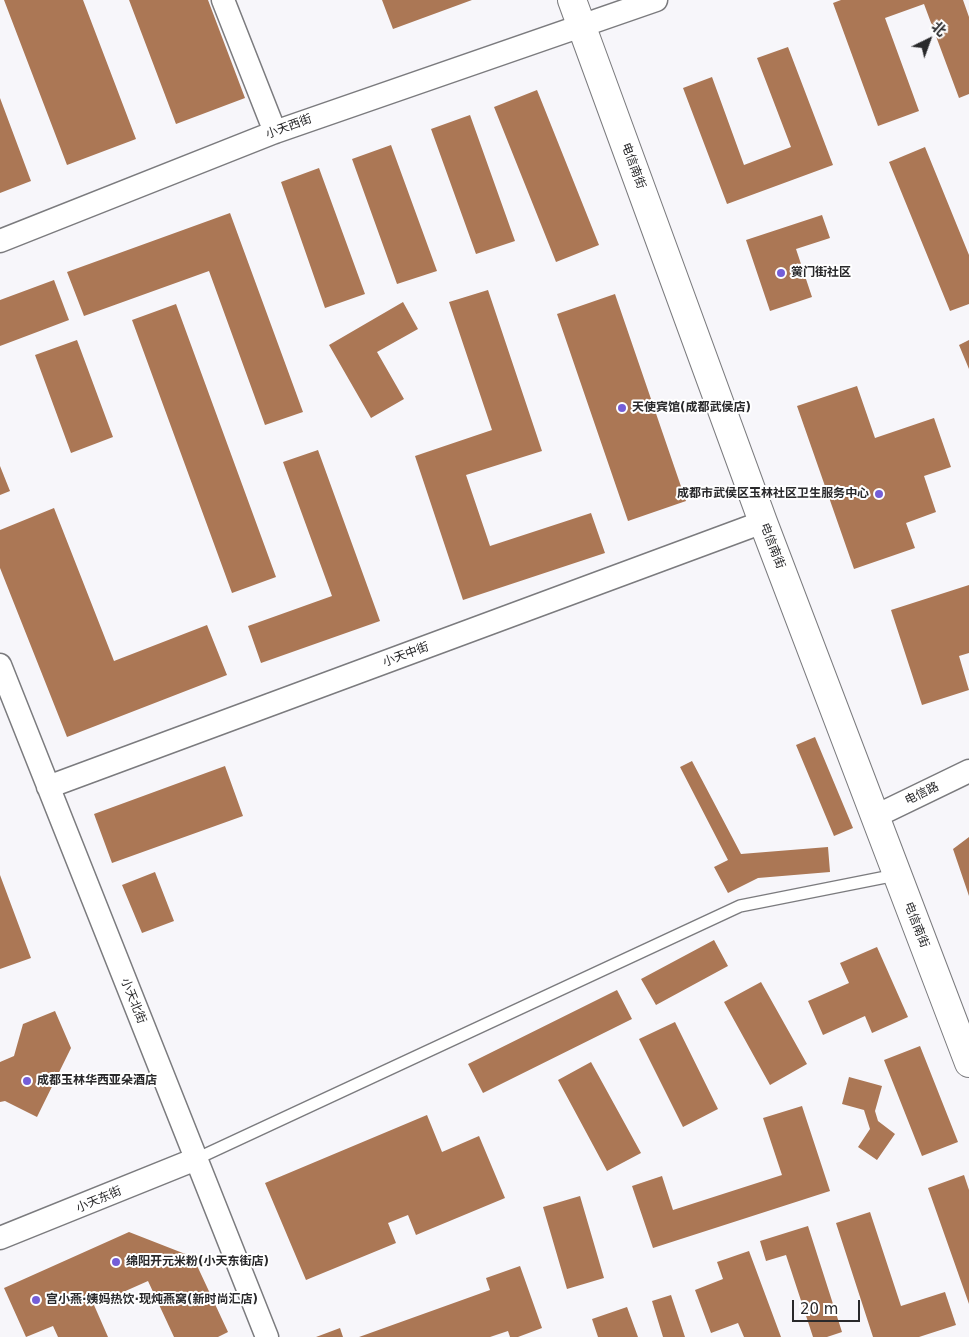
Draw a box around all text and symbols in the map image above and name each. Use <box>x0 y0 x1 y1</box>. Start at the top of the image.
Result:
north arrow <box>904 15 954 65</box>
text: 北 <box>928 18 950 39</box>
street label: 小天西街 <box>264 112 314 142</box>
street label: 电信南街 <box>618 141 648 191</box>
place label: 黉门街社区 <box>791 266 851 280</box>
marker: 黉门街社区 <box>775 267 787 279</box>
place label: 天使宾馆(成都武侯店) <box>632 401 751 415</box>
marker: 天使宾馆(成都武侯店) <box>616 402 628 414</box>
place label: 成都市武侯区玉林社区卫生服务中心 <box>677 487 869 501</box>
marker: 成都市武侯区玉林社区卫生服务中心 <box>873 488 885 500</box>
street label: 电信南街 <box>757 521 787 571</box>
street label: 小天中街 <box>381 640 431 670</box>
street label: 电信路 <box>903 780 941 808</box>
street label: 电信南街 <box>901 900 931 950</box>
street label: 小天北街 <box>117 976 149 1026</box>
place label: 成都玉林华西亚朵酒店 <box>37 1074 157 1088</box>
marker: 成都玉林华西亚朵酒店 <box>21 1075 33 1087</box>
street label: 小天东街 <box>74 1184 124 1216</box>
place label: 绵阳开元米粉(小天东街店) <box>126 1255 269 1269</box>
marker: 绵阳开元米粉(小天东街店) <box>110 1256 122 1268</box>
scale bar <box>794 1290 862 1322</box>
place label: 宫小燕·姨妈热饮·现炖燕窝(新时尚汇店) <box>46 1293 258 1307</box>
marker: 宫小燕·姨妈热饮·现炖燕窝(新时尚汇店) <box>30 1294 42 1306</box>
text: 20 m <box>800 1300 838 1318</box>

